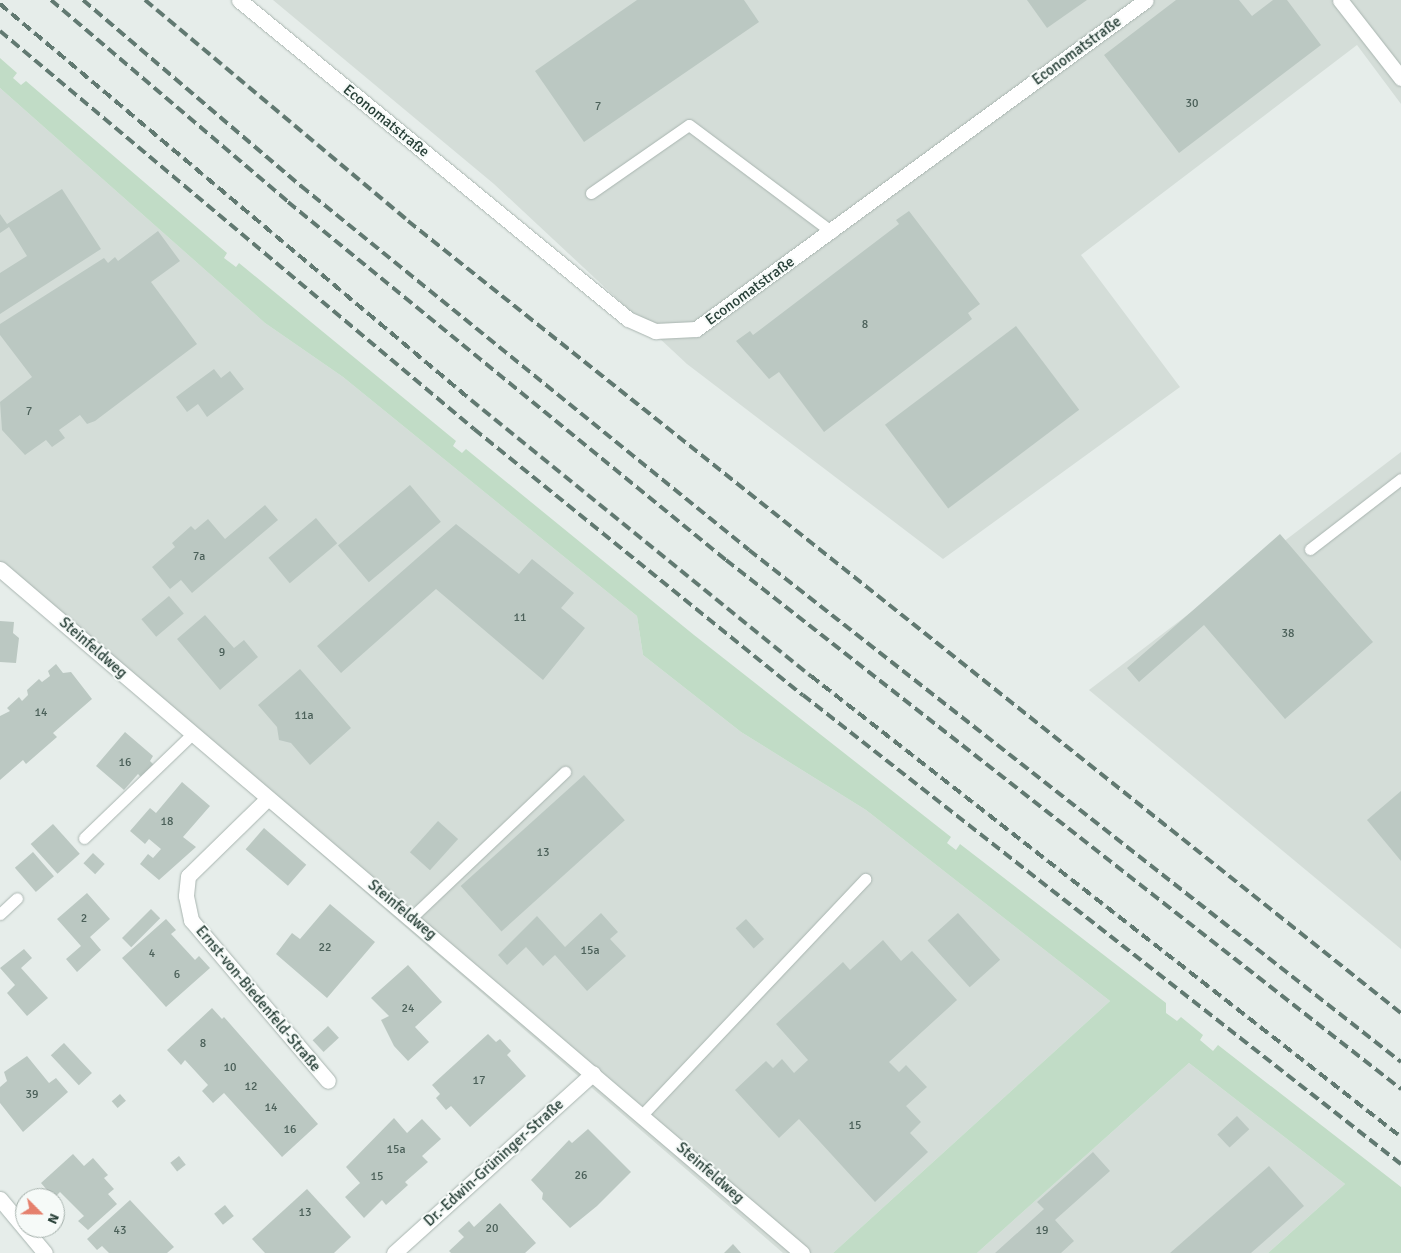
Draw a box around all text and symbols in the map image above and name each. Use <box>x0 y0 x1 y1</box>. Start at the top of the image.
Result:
street label: Economatstraße <box>1029 13 1125 89</box>
street label: Economatstraße <box>339 81 433 161</box>
house number: 30 <box>1186 97 1198 111</box>
house number: 7 <box>595 100 601 114</box>
street label: Economatstraße <box>702 253 798 329</box>
house number: 8 <box>862 318 868 332</box>
house number: 7 <box>26 405 32 419</box>
house number: 7a <box>193 550 205 564</box>
house number: 11 <box>514 611 526 625</box>
street label: Steinfeldweg <box>55 614 131 682</box>
house number: 38 <box>1282 627 1294 641</box>
house number: 9 <box>219 646 225 660</box>
house number: 14 <box>35 706 47 720</box>
house number: 11a <box>294 709 314 723</box>
house number: 16 <box>119 756 131 770</box>
house number: 18 <box>161 815 173 829</box>
house number: 13 <box>537 846 549 860</box>
street label: Steinfeldweg <box>364 876 440 944</box>
house number: 2 <box>81 912 87 926</box>
street label: Ernst-von-Biedenfeld-Straße <box>192 922 324 1076</box>
house number: 22 <box>319 941 331 955</box>
house number: 15a <box>580 944 600 958</box>
house number: 4 <box>149 947 155 961</box>
house number: 6 <box>174 968 180 982</box>
house number: 24 <box>402 1002 414 1016</box>
house number: 8 <box>200 1037 206 1051</box>
house number: 10 <box>224 1061 236 1075</box>
house number: 17 <box>473 1074 485 1088</box>
house number: 12 <box>245 1080 257 1094</box>
house number: 39 <box>26 1088 38 1102</box>
street label: Dr.-Edwin-Grüninger-Straße <box>420 1096 568 1230</box>
house number: 14 <box>265 1101 277 1115</box>
house number: 15 <box>849 1119 861 1133</box>
house number: 16 <box>284 1123 296 1137</box>
street label: Steinfeldweg <box>672 1139 748 1207</box>
house number: 15a <box>386 1143 406 1157</box>
house number: 26 <box>575 1169 587 1183</box>
house number: 15 <box>371 1170 383 1184</box>
north arrow <box>15 1188 65 1238</box>
house number: 13 <box>299 1206 311 1220</box>
text: N <box>44 1211 63 1226</box>
house number: 20 <box>486 1222 498 1236</box>
house number: 43 <box>114 1224 126 1238</box>
house number: 19 <box>1036 1224 1048 1238</box>

